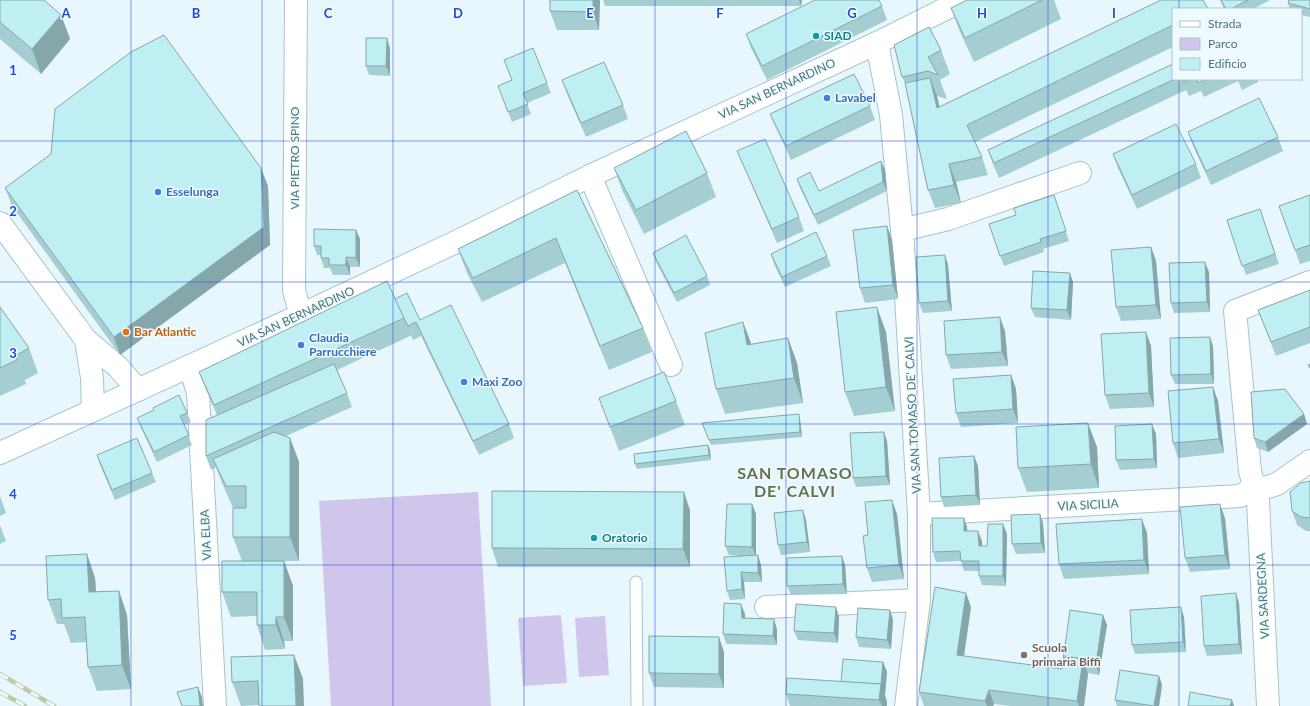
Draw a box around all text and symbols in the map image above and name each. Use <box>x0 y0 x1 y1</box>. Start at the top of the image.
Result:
text: A <box>60 5 71 21</box>
text: B <box>192 5 201 21</box>
text: C <box>324 5 333 21</box>
text: D <box>453 5 463 21</box>
text: E <box>586 5 594 21</box>
text: F <box>716 5 724 21</box>
text: G <box>847 5 857 21</box>
text: H <box>977 5 987 21</box>
text: I <box>1112 5 1116 21</box>
legend <box>1172 8 1302 80</box>
text: Strada <box>1208 16 1241 31</box>
place label: SIAD <box>824 28 852 43</box>
marker: SIAD <box>811 31 821 41</box>
text: Parco <box>1208 36 1238 51</box>
street label: VIA SAN BERNARDINO <box>716 55 838 122</box>
text: Edificio <box>1208 56 1247 71</box>
text: 1 <box>9 62 17 78</box>
place label: Lavabel <box>835 90 876 105</box>
marker: Lavabel <box>822 93 832 103</box>
street label: VIA PIETRO SPINO <box>287 106 302 209</box>
place label: Esselunga <box>166 184 219 199</box>
marker: Esselunga <box>153 187 163 197</box>
text: 2 <box>9 203 17 219</box>
street label: VIA SAN BERNARDINO <box>235 283 357 350</box>
place label: Bar Atlantic <box>134 324 197 339</box>
marker: Bar Atlantic <box>121 327 131 337</box>
place label: Claudia Parrucchiere <box>309 330 377 359</box>
street label: VIA SAN TOMASO DE' CALVI <box>901 336 924 494</box>
marker: Claudia Parrucchiere <box>296 340 306 350</box>
text: 3 <box>9 345 17 361</box>
place label: Maxi Zoo <box>472 374 522 389</box>
marker: Maxi Zoo <box>459 377 469 387</box>
district label: SAN TOMASO DE' CALVI <box>737 463 853 500</box>
text: 4 <box>9 486 17 502</box>
street label: VIA SICILIA <box>1057 495 1120 514</box>
street label: VIA ELBA <box>197 508 214 561</box>
place label: Oratorio <box>602 530 648 545</box>
marker: Oratorio <box>589 533 599 543</box>
street label: VIA SARDEGNA <box>1253 552 1272 639</box>
text: 5 <box>9 627 17 643</box>
place label: Scuola primaria Biffi <box>1032 640 1101 669</box>
marker: Scuola primaria Biffi <box>1019 650 1029 660</box>

